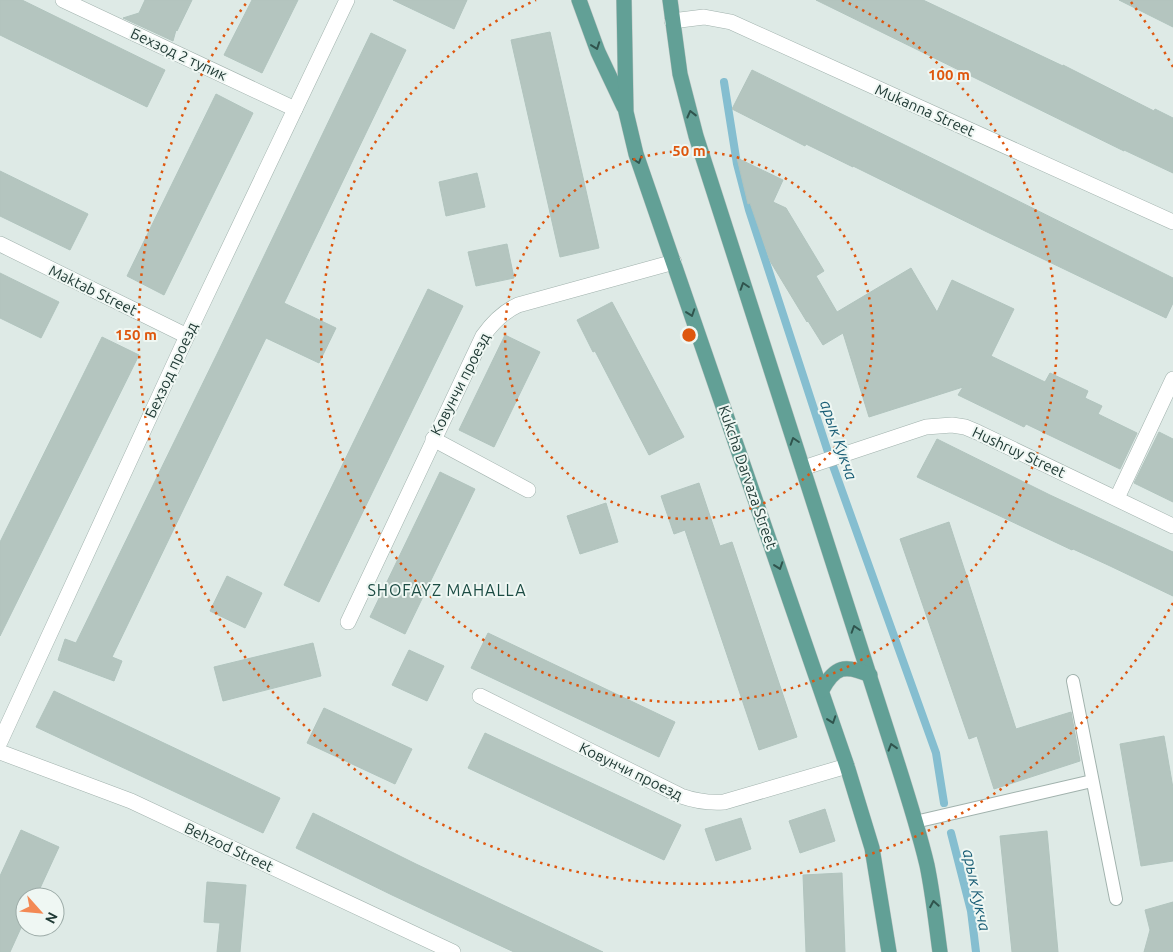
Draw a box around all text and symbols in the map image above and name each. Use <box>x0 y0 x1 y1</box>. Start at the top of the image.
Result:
street label: Бехзод 2 тупик <box>128 24 230 84</box>
one-way arrow <box>590 41 600 50</box>
text: 100 m <box>928 66 970 83</box>
street label: Mukanna Street <box>873 80 977 140</box>
one-way arrow <box>686 111 696 119</box>
text: 50 m <box>672 142 706 159</box>
one-way arrow <box>633 155 643 163</box>
street label: Maktab Street <box>46 261 140 319</box>
one-way arrow <box>740 282 750 291</box>
one-way arrow <box>685 309 695 317</box>
street label: Бехзод проезд <box>141 319 201 421</box>
text: 150 m <box>115 326 157 343</box>
centre of rings <box>680 326 698 344</box>
street label: Ковунчи проезд <box>427 330 493 438</box>
water label: арык Кукча <box>817 398 861 483</box>
street label: Kukcha Darvaza Street <box>715 403 781 551</box>
street label: Hushruy Street <box>970 423 1068 481</box>
one-way arrow <box>790 437 800 445</box>
one-way arrow <box>773 561 783 570</box>
district label: SHOFAYZ MAHALLA <box>367 581 527 599</box>
one-way arrow <box>850 625 860 633</box>
one-way arrow <box>826 715 836 723</box>
street label: Ковунчи проезд <box>577 739 686 803</box>
one-way arrow <box>888 743 898 751</box>
street label: Behzod Street <box>182 819 276 875</box>
water label: арык Кукча <box>960 847 995 933</box>
north arrow <box>15 887 65 937</box>
one-way arrow <box>929 899 939 908</box>
text: N <box>42 910 61 926</box>

